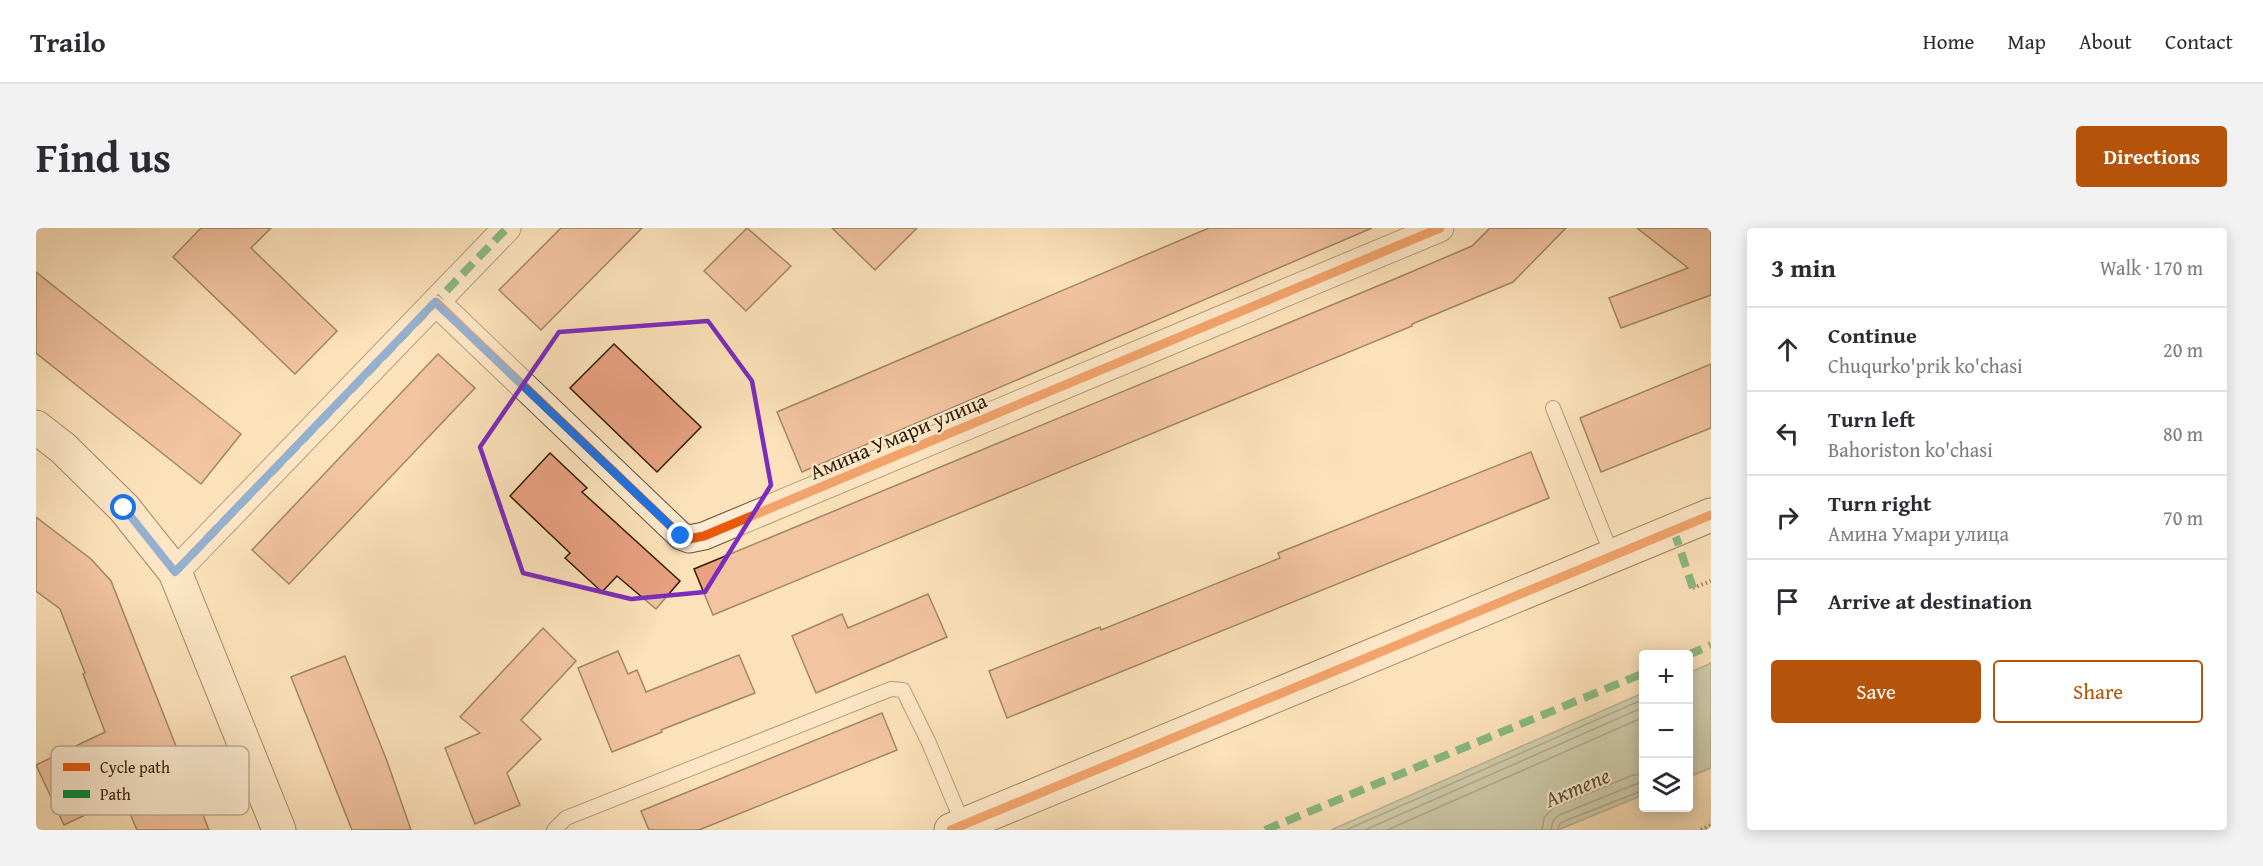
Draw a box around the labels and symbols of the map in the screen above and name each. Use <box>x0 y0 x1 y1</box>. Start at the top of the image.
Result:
street label: Амина Умари улица <box>805 385 991 487</box>
route start <box>110 494 136 520</box>
route end <box>667 522 693 548</box>
legend <box>51 746 249 815</box>
text: Cycle path <box>100 755 170 779</box>
water label: Актепе <box>1538 759 1615 815</box>
text: Path <box>100 782 131 806</box>

